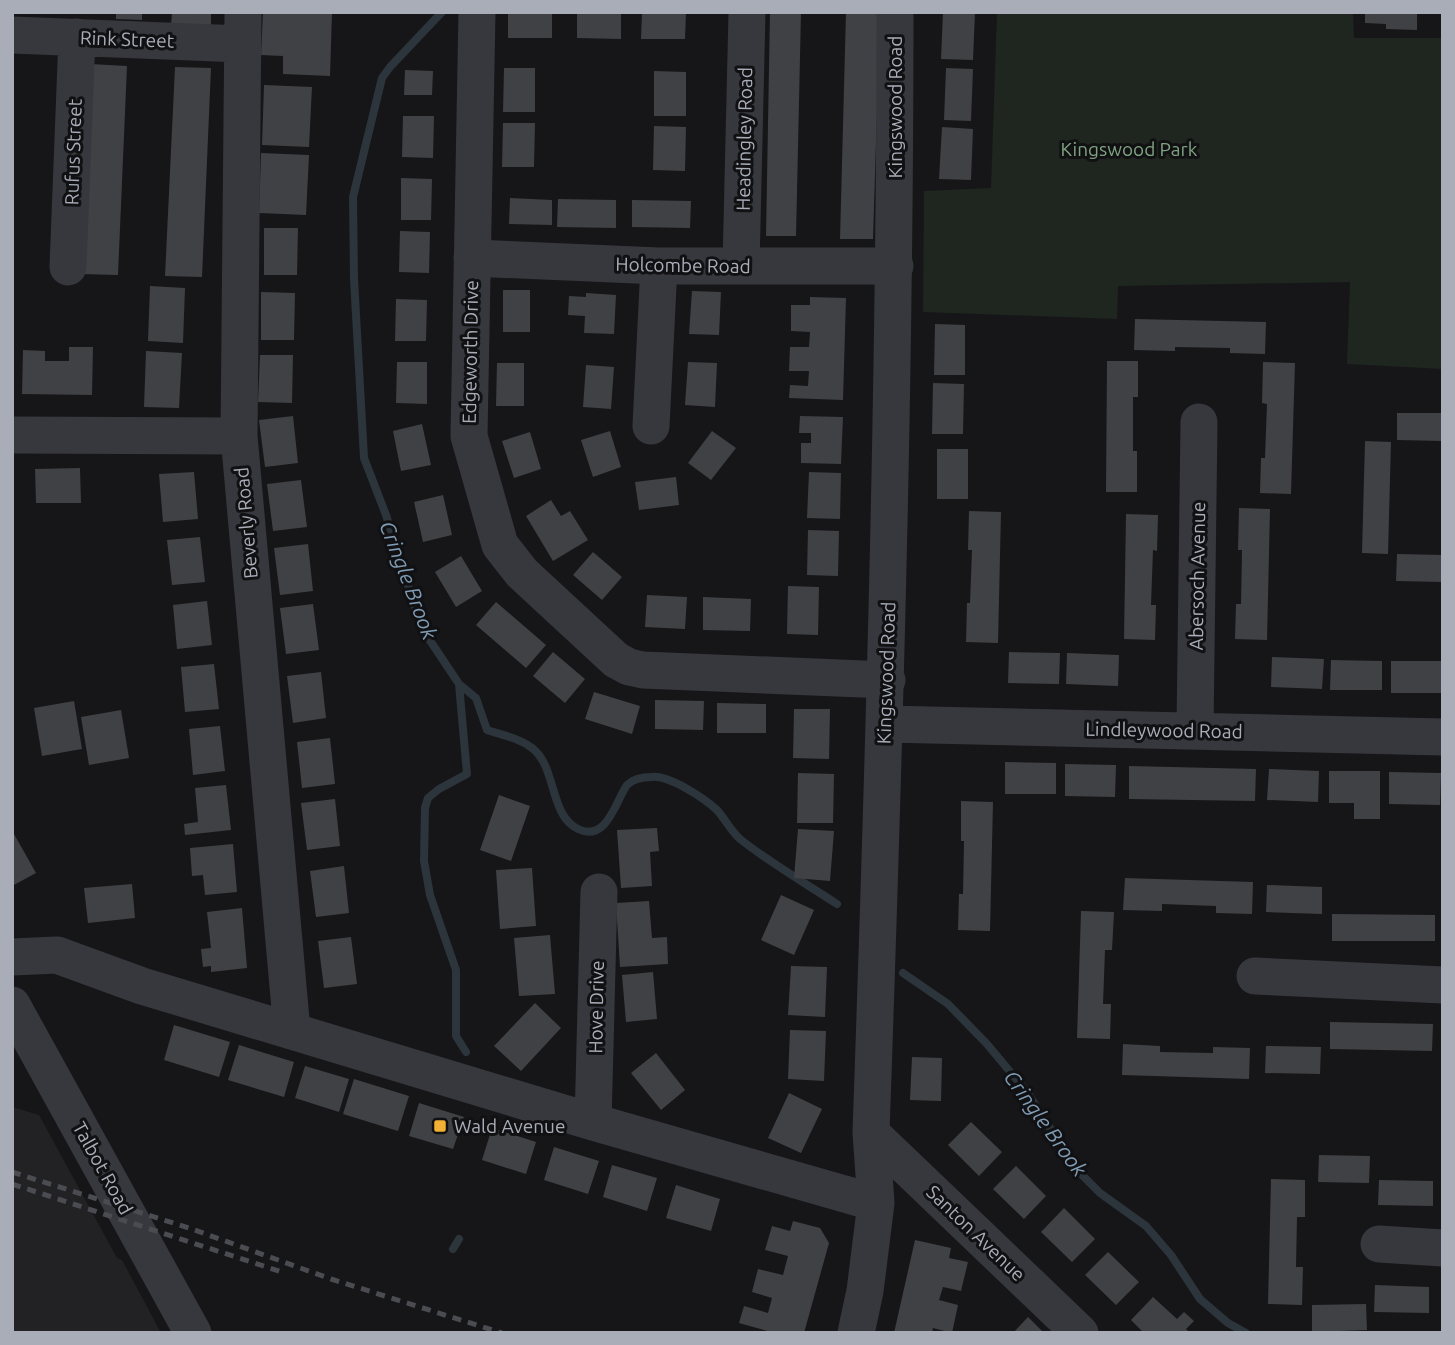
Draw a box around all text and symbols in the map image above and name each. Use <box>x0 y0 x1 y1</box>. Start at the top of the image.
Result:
street label: Rink Street <box>79 26 175 52</box>
street label: Kingswood Road <box>884 36 906 178</box>
street label: Headingley Road <box>732 67 756 211</box>
street label: Rufus Street <box>60 98 86 206</box>
park label: Kingswood Park <box>1061 138 1198 160</box>
street label: Holcombe Road <box>615 253 751 277</box>
street label: Edgeworth Drive <box>458 280 482 424</box>
street label: Beverly Road <box>230 466 262 580</box>
street label: Abersoch Avenue <box>1185 502 1209 650</box>
water label: Cringle Brook <box>375 517 443 643</box>
street label: Kingswood Road <box>873 601 899 745</box>
street label: Lindleywood Road <box>1085 718 1243 742</box>
street label: Hove Drive <box>584 960 608 1054</box>
water label: Cringle Brook <box>1000 1065 1093 1181</box>
place label: Wald Avenue <box>454 1115 565 1137</box>
street label: Talbot Road <box>69 1118 137 1218</box>
marker: Wald Avenue <box>432 1118 448 1134</box>
street label: Santon Avenue <box>922 1181 1030 1285</box>

